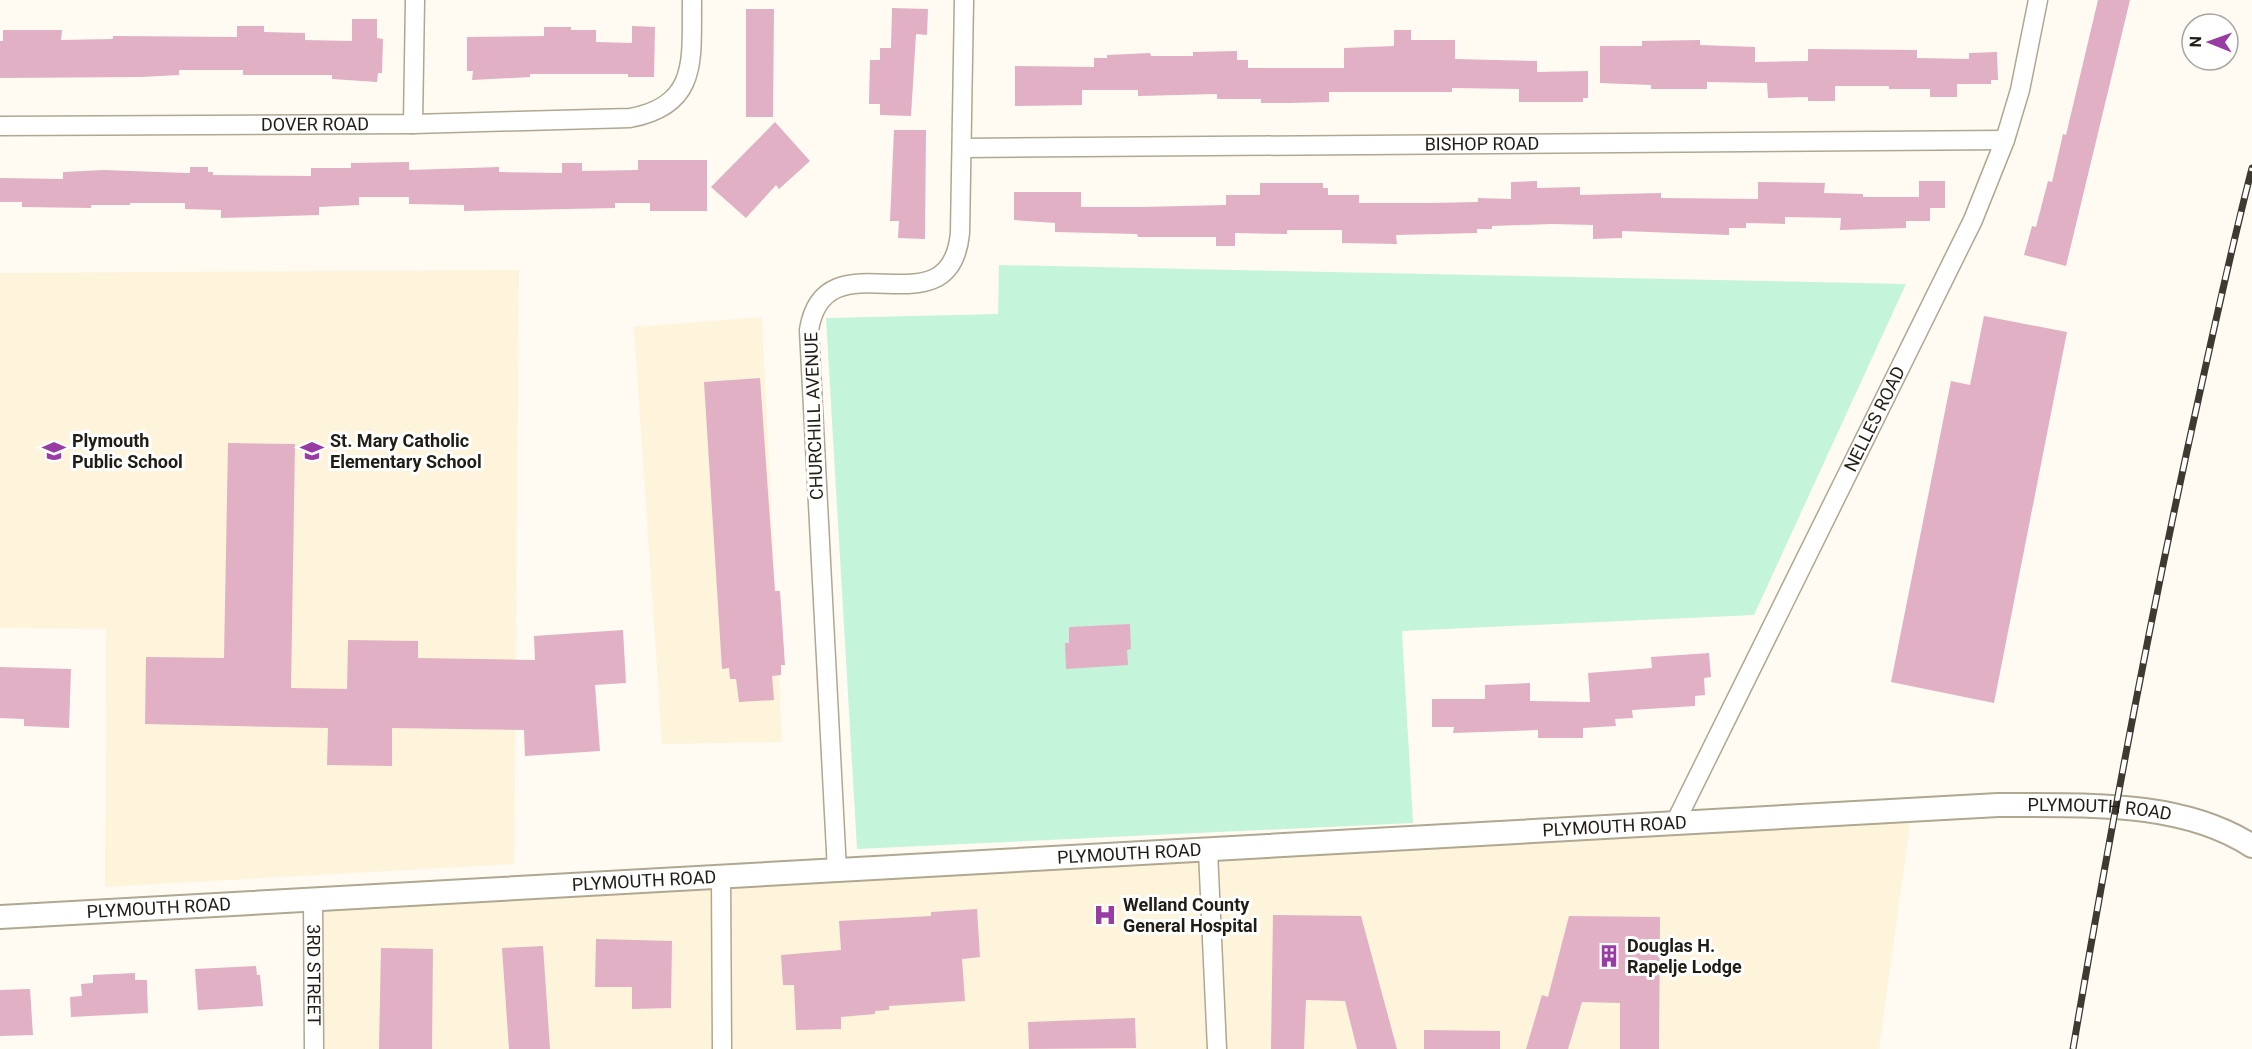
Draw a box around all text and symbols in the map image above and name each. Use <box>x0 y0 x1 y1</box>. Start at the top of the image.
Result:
north arrow <box>2180 12 2240 72</box>
text: N <box>2186 36 2205 48</box>
street label: DOVER ROAD <box>261 113 369 135</box>
street label: BISHOP ROAD <box>1425 133 1539 154</box>
street label: CHURCHILL AVENUE <box>800 332 827 500</box>
street label: NELLES ROAD <box>1839 363 1909 475</box>
place label: Plymouth Public School <box>72 430 183 472</box>
place label: St. Mary Catholic Elementary School <box>330 430 482 472</box>
school or university icon: Plymouth Public School <box>41 438 67 464</box>
school or university icon: St. Mary Catholic Elementary School <box>299 438 325 464</box>
street label: PLYMOUTH ROAD <box>2028 794 2174 824</box>
street label: PLYMOUTH ROAD <box>1542 811 1687 841</box>
street label: PLYMOUTH ROAD <box>1056 839 1202 868</box>
street label: PLYMOUTH ROAD <box>571 866 717 895</box>
street label: PLYMOUTH ROAD <box>86 893 231 922</box>
place label: Welland County General Hospital <box>1123 894 1257 936</box>
hospital icon: Welland County General Hospital <box>1092 902 1118 928</box>
street label: 3RD STREET <box>303 924 325 1026</box>
place label: Douglas H. Rapelje Lodge <box>1627 935 1742 977</box>
building icon: Douglas H. Rapelje Lodge <box>1596 943 1622 969</box>

